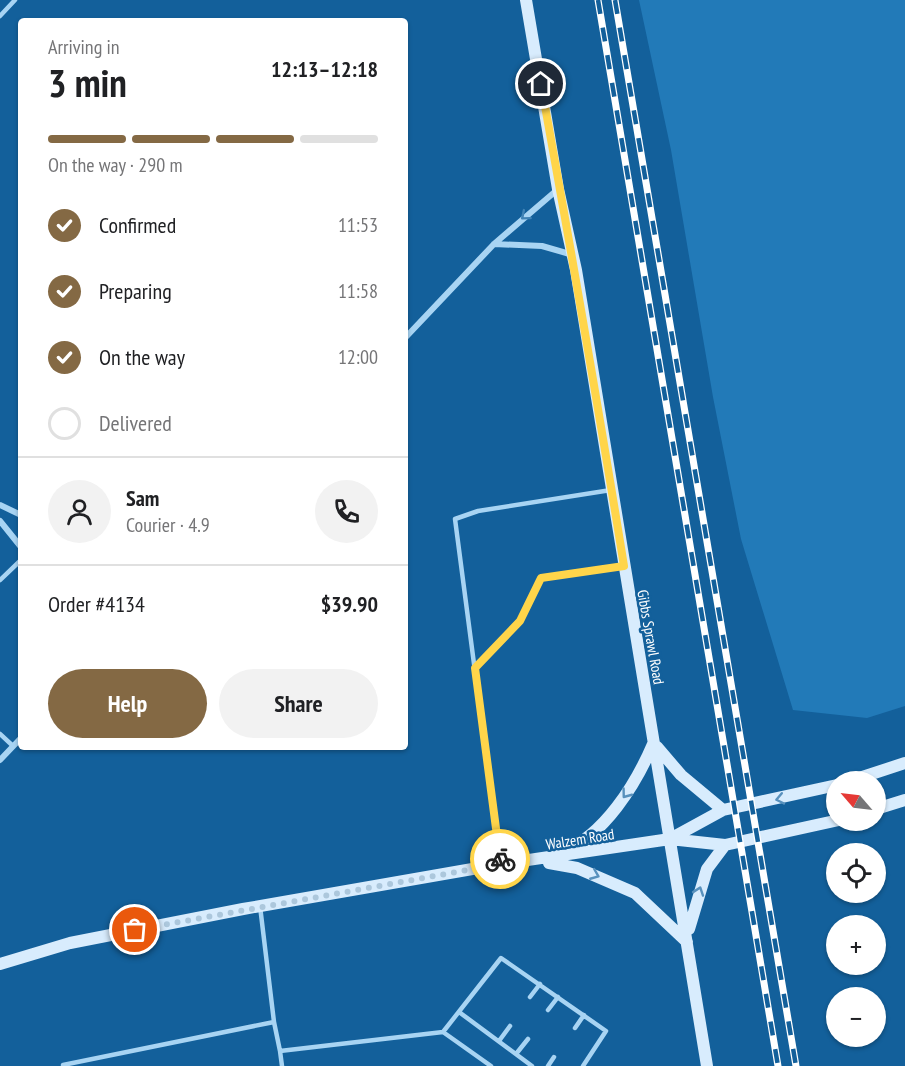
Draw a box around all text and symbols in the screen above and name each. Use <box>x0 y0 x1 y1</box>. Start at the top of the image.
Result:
text: Arriving in <box>48 34 120 60</box>
text: 12:13–12:18 <box>271 55 378 83</box>
text: 3 min <box>48 57 127 108</box>
pin <box>515 58 566 109</box>
icon: home <box>524 67 557 100</box>
text: On the way · 290 m <box>48 152 183 178</box>
one-way arrow <box>521 208 532 219</box>
icon: check <box>48 209 81 242</box>
text: Confirmed <box>99 211 176 239</box>
text: 11:53 <box>338 212 378 238</box>
icon: check <box>48 275 81 308</box>
text: Preparing <box>99 277 172 305</box>
text: 11:58 <box>338 278 378 304</box>
icon: check <box>48 341 81 374</box>
text: On the way <box>99 343 185 371</box>
text: 12:00 <box>338 344 378 370</box>
text: Delivered <box>99 409 172 437</box>
button: person <box>48 480 111 543</box>
button: phone <box>315 480 378 543</box>
text: Sam <box>126 484 159 512</box>
text: Courier · 4.9 <box>126 512 210 538</box>
street label: Gibbs Sprawl Road <box>633 588 669 686</box>
text: Order #4134 <box>48 590 145 618</box>
text: $39.90 <box>321 590 378 618</box>
button: Help <box>48 669 207 738</box>
button: Share <box>219 669 378 738</box>
north arrow <box>826 771 886 831</box>
map controls <box>826 771 886 1047</box>
one-way arrow <box>622 788 633 799</box>
one-way arrow <box>775 791 785 804</box>
street label: Walzem Road <box>544 824 616 854</box>
courier <box>470 829 530 889</box>
icon: bike <box>484 843 517 876</box>
button: locate <box>826 843 886 903</box>
one-way arrow <box>589 868 600 880</box>
one-way arrow <box>691 886 704 896</box>
pin <box>109 904 160 955</box>
icon: bag <box>118 913 151 946</box>
button: + <box>826 915 886 975</box>
button: − <box>826 987 886 1047</box>

